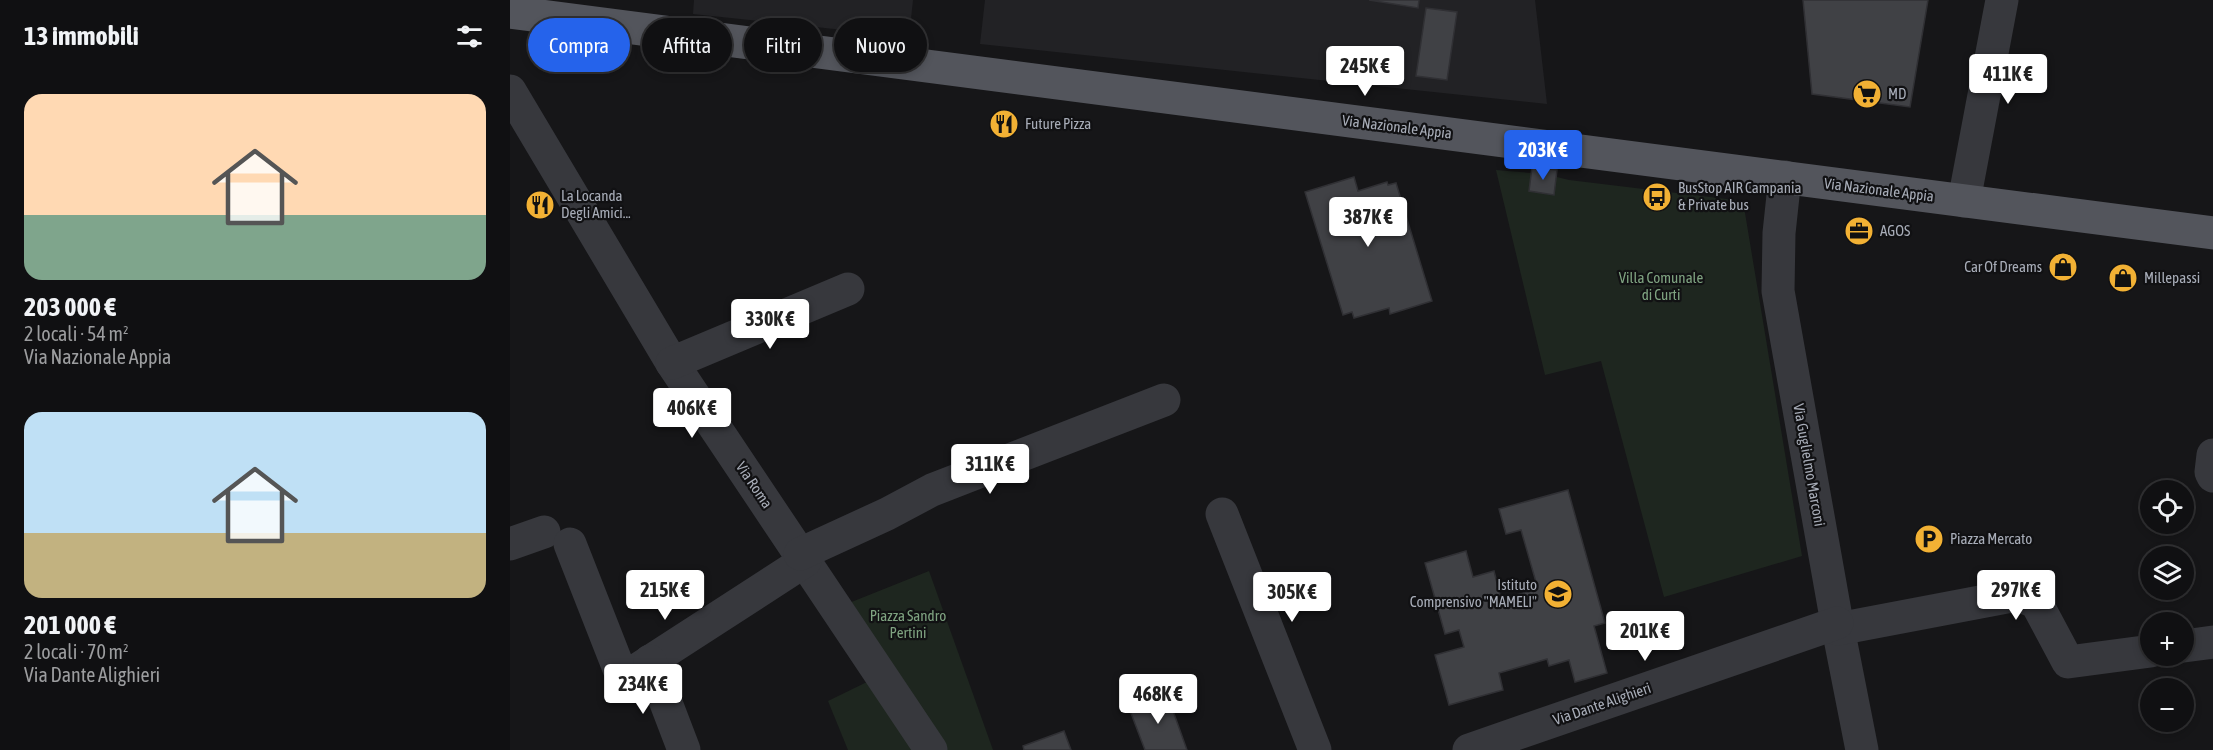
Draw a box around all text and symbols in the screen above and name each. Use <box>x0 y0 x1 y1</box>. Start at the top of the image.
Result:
chip: Compra <box>528 18 630 72</box>
chip: Affitta <box>642 18 732 72</box>
chip: Filtri <box>744 18 822 72</box>
chip: Nuovo <box>834 18 927 72</box>
icon: filters <box>453 20 486 53</box>
text: 13 immobili <box>24 21 139 51</box>
pin: 245K € <box>1316 46 1414 97</box>
text: 245K € <box>1340 54 1390 77</box>
pin: 411K € <box>1959 54 2057 105</box>
text: 411K € <box>1983 62 2033 85</box>
supermarket icon: MD <box>1851 78 1883 110</box>
place label: MD <box>1888 85 1906 102</box>
restaurant icon: Future Pizza <box>988 108 1020 140</box>
street label: Via Nazionale Appia <box>1341 111 1453 142</box>
place label: Future Pizza <box>1025 115 1091 132</box>
pin: 203K € <box>1494 130 1592 181</box>
icon: home <box>201 133 309 241</box>
text: 203K € <box>1518 138 1568 161</box>
street label: Via Nazionale Appia <box>1823 174 1935 205</box>
place label: BusStop AIR Campania & Private bus <box>1678 179 1801 213</box>
bus stop icon: BusStop AIR Campania & Private bus <box>1641 181 1673 213</box>
place label: La Locanda Degli Amici... <box>561 187 631 221</box>
restaurant icon: La Locanda Degli Amici... <box>524 189 556 221</box>
pin: 387K € <box>1319 197 1417 248</box>
text: 387K € <box>1343 205 1393 228</box>
office icon: AGOS <box>1843 215 1875 247</box>
place label: AGOS <box>1880 222 1910 239</box>
shop icon: Car Of Dreams <box>2047 251 2079 283</box>
place label: Car Of Dreams <box>1964 258 2042 275</box>
shop icon: Millepassi <box>2107 262 2139 294</box>
park label: Villa Comunale di Curti <box>1619 269 1703 303</box>
place label: Millepassi <box>2144 269 2200 286</box>
text: 203 000 € <box>24 292 116 322</box>
pin: 330K € <box>721 299 819 350</box>
text: 330K € <box>745 307 795 330</box>
text: 2 locali · 54 m² <box>24 322 129 345</box>
text: Via Nazionale Appia <box>24 345 171 368</box>
pin: 406K € <box>643 388 741 439</box>
text: 406K € <box>667 396 717 419</box>
street label: Via Guglielmo Marconi <box>1790 402 1829 528</box>
pin: 311K € <box>941 444 1039 495</box>
icon: home <box>201 451 309 559</box>
text: 311K € <box>965 452 1015 475</box>
street label: Via Roma <box>733 458 776 511</box>
map controls <box>2140 480 2194 732</box>
button: locate <box>2140 480 2194 534</box>
parking icon: Piazza Mercato <box>1913 523 1945 555</box>
place label: Piazza Mercato <box>1950 530 2032 547</box>
button: layers <box>2140 546 2194 600</box>
pin: 215K € <box>616 570 714 621</box>
pin: 297K € <box>1967 570 2065 621</box>
pin: 305K € <box>1243 572 1341 623</box>
place label: Istituto Comprensivo "MAMELI" <box>1410 576 1537 610</box>
text: 215K € <box>640 578 690 601</box>
school or university icon: Istituto Comprensivo "MAMELI" <box>1542 578 1574 610</box>
text: 297K € <box>1991 578 2041 601</box>
text: 305K € <box>1267 580 1317 603</box>
park label: Piazza Sandro Pertini <box>870 607 946 641</box>
text: 201 000 € <box>24 610 116 640</box>
pin: 201K € <box>1596 611 1694 662</box>
button: + <box>2140 612 2194 666</box>
text: 201K € <box>1620 619 1670 642</box>
text: 2 locali · 70 m² <box>24 640 129 663</box>
text: Via Dante Alighieri <box>24 663 160 686</box>
pin: 234K € <box>594 664 692 715</box>
text: 234K € <box>618 672 668 695</box>
pin: 468K € <box>1109 674 1207 725</box>
button: − <box>2140 678 2194 732</box>
street label: Via Dante Alighieri <box>1551 679 1653 728</box>
text: 468K € <box>1133 682 1183 705</box>

